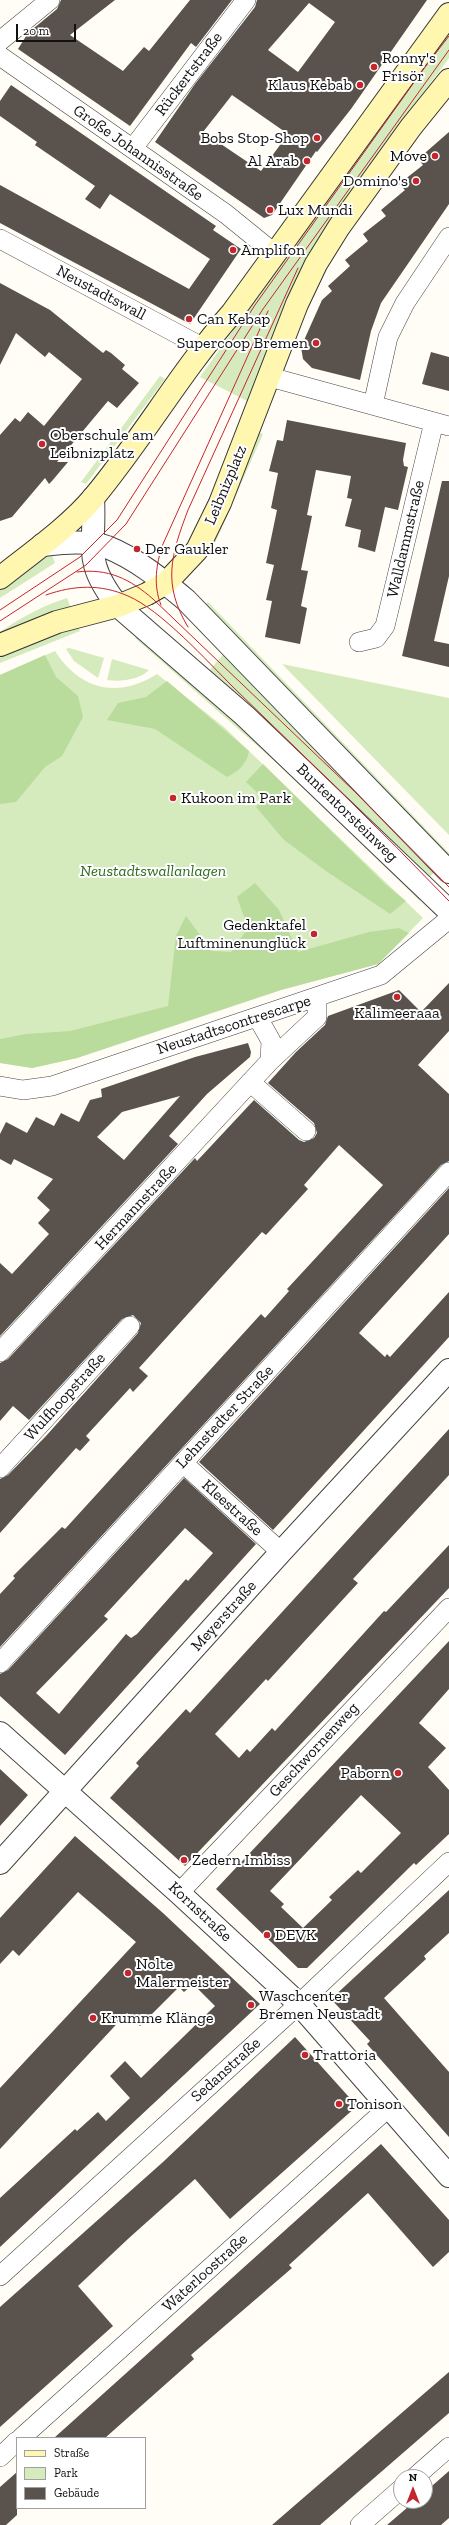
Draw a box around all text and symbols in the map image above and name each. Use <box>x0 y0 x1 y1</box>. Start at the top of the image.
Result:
scale bar <box>18 16 78 42</box>
text: 20 m <box>23 24 49 38</box>
street label: Rückertstraße <box>151 28 227 120</box>
place label: Ronny's Frisör <box>382 48 436 86</box>
marker: Ronny's Frisör <box>369 62 379 72</box>
place label: Klaus Kebab <box>268 75 352 95</box>
marker: Klaus Kebab <box>355 80 365 90</box>
street label: Große Johannisstraße <box>69 101 207 205</box>
place label: Bobs Stop-Shop <box>200 128 309 148</box>
marker: Bobs Stop-Shop <box>312 133 322 143</box>
place label: Move <box>390 146 427 166</box>
place label: Al Arab <box>247 151 299 171</box>
marker: Move <box>430 151 440 161</box>
marker: Al Arab <box>302 156 312 166</box>
place label: Domino's <box>343 171 408 191</box>
marker: Domino's <box>411 176 421 186</box>
place label: Lux Mundi <box>278 200 353 220</box>
marker: Lux Mundi <box>265 205 275 215</box>
place label: Amplifon <box>241 240 305 260</box>
marker: Amplifon <box>228 245 238 255</box>
street label: Neustadtswall <box>53 261 149 325</box>
place label: Can Kebap <box>197 309 270 329</box>
marker: Can Kebap <box>184 314 194 324</box>
place label: Supercoop Bremen <box>177 333 308 353</box>
marker: Supercoop Bremen <box>311 338 321 348</box>
place label: Oberschule am Leibnizplatz <box>50 425 154 463</box>
marker: Oberschule am Leibnizplatz <box>37 439 47 449</box>
street label: Leibnizplatz <box>201 442 251 528</box>
street label: Walldammstraße <box>383 478 429 600</box>
place label: Der Gaukler <box>145 539 229 559</box>
marker: Der Gaukler <box>132 544 142 554</box>
street label: Buntentorsteinweg <box>292 760 402 866</box>
place label: Kukoon im Park <box>181 788 291 808</box>
marker: Kukoon im Park <box>168 793 178 803</box>
park label: Neustadtswallanlagen <box>80 861 226 881</box>
place label: Gedenktafel Luftminenunglück <box>177 915 306 953</box>
marker: Gedenktafel Luftminenunglück <box>309 929 319 939</box>
street label: Neustadtscontrescarpe <box>155 991 313 1059</box>
marker: Kalimeeraaa <box>392 992 402 1002</box>
place label: Kalimeeraaa <box>354 1003 440 1023</box>
street label: Hermannstraße <box>91 1160 181 1254</box>
street label: Wulfhoopstraße <box>20 1349 110 1445</box>
street label: Lehnstedter Straße <box>172 1361 278 1473</box>
street label: Kleestraße <box>198 1476 266 1540</box>
street label: Meyerstraße <box>187 1577 261 1655</box>
street label: Geschwornenweg <box>265 1699 363 1801</box>
place label: Paborn <box>341 1763 390 1783</box>
marker: Paborn <box>393 1768 403 1778</box>
place label: Zedern Imbiss <box>192 1850 291 1870</box>
marker: Zedern Imbiss <box>179 1855 189 1865</box>
street label: Kornstraße <box>164 1878 236 1946</box>
place label: DEVK <box>275 1925 316 1945</box>
marker: DEVK <box>262 1930 272 1940</box>
place label: Nolte Malermeister <box>136 1954 229 1992</box>
marker: Nolte Malermeister <box>123 1968 133 1978</box>
place label: Waschcenter Bremen Neustadt <box>259 1986 380 2024</box>
marker: Waschcenter Bremen Neustadt <box>246 2000 256 2010</box>
place label: Krumme Klänge <box>101 2008 213 2028</box>
marker: Krumme Klänge <box>88 2013 98 2023</box>
street label: Sedanstraße <box>187 2034 265 2106</box>
place label: Trattoria <box>313 2045 376 2065</box>
marker: Trattoria <box>300 2050 310 2060</box>
place label: Tonison <box>347 2094 402 2114</box>
marker: Tonison <box>334 2099 344 2109</box>
street label: Waterloostraße <box>158 2230 252 2316</box>
legend <box>16 2437 146 2509</box>
text: Straße <box>54 2446 89 2460</box>
text: Park <box>54 2466 78 2480</box>
north arrow <box>393 2469 433 2509</box>
text: N <box>409 2471 417 2484</box>
text: Gebäude <box>54 2486 99 2500</box>

